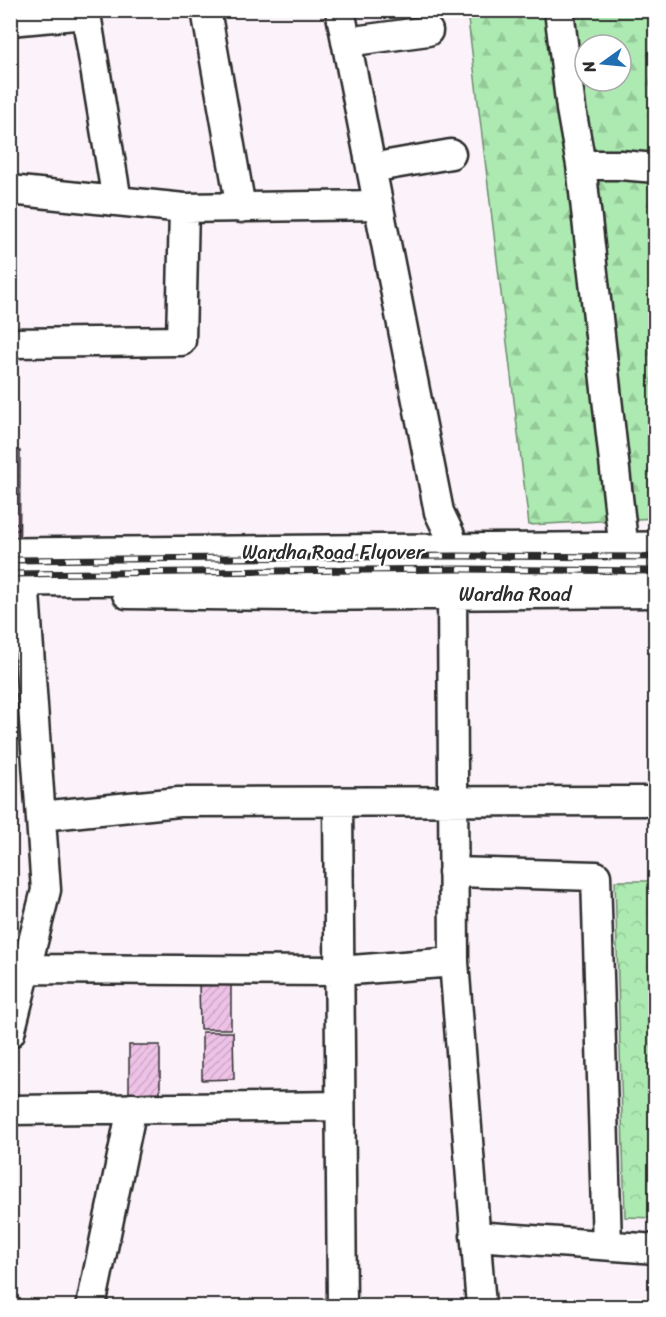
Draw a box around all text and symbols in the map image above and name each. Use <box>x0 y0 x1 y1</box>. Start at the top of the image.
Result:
north arrow <box>573 33 633 93</box>
text: N <box>573 57 605 77</box>
street label: Wardha Road Flyover <box>242 535 426 570</box>
street label: Wardha Road <box>459 577 573 612</box>

